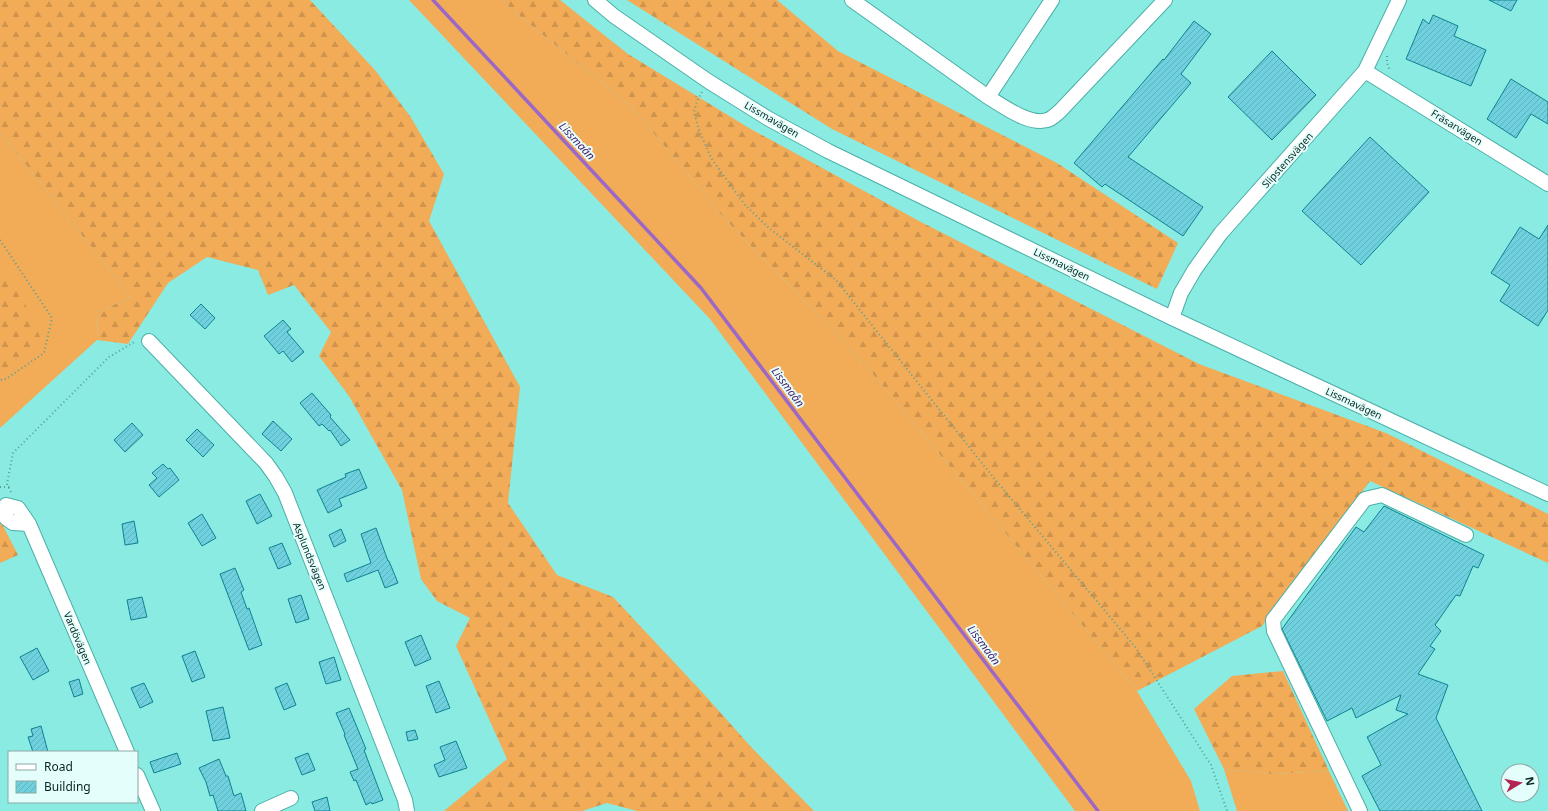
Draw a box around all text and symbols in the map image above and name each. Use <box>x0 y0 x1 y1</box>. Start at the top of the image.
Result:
street label: Lissmavägen <box>742 98 802 140</box>
street label: Fräsarvägen <box>1429 106 1485 148</box>
water label: Lissmaån <box>556 119 599 163</box>
street label: Slipstensvägen <box>1258 129 1316 191</box>
street label: Lissmavägen <box>1032 244 1092 284</box>
water label: Lissmaån <box>769 364 808 410</box>
street label: Lissmavägen <box>1323 384 1385 422</box>
street label: Asplundsvägen <box>290 520 330 592</box>
street label: Vardövägen <box>61 609 95 667</box>
water label: Lissmaån <box>965 622 1004 668</box>
legend <box>8 751 138 803</box>
text: Road <box>44 758 73 775</box>
north arrow <box>1500 763 1540 803</box>
text: N <box>1522 775 1539 787</box>
text: Building <box>44 778 91 795</box>

